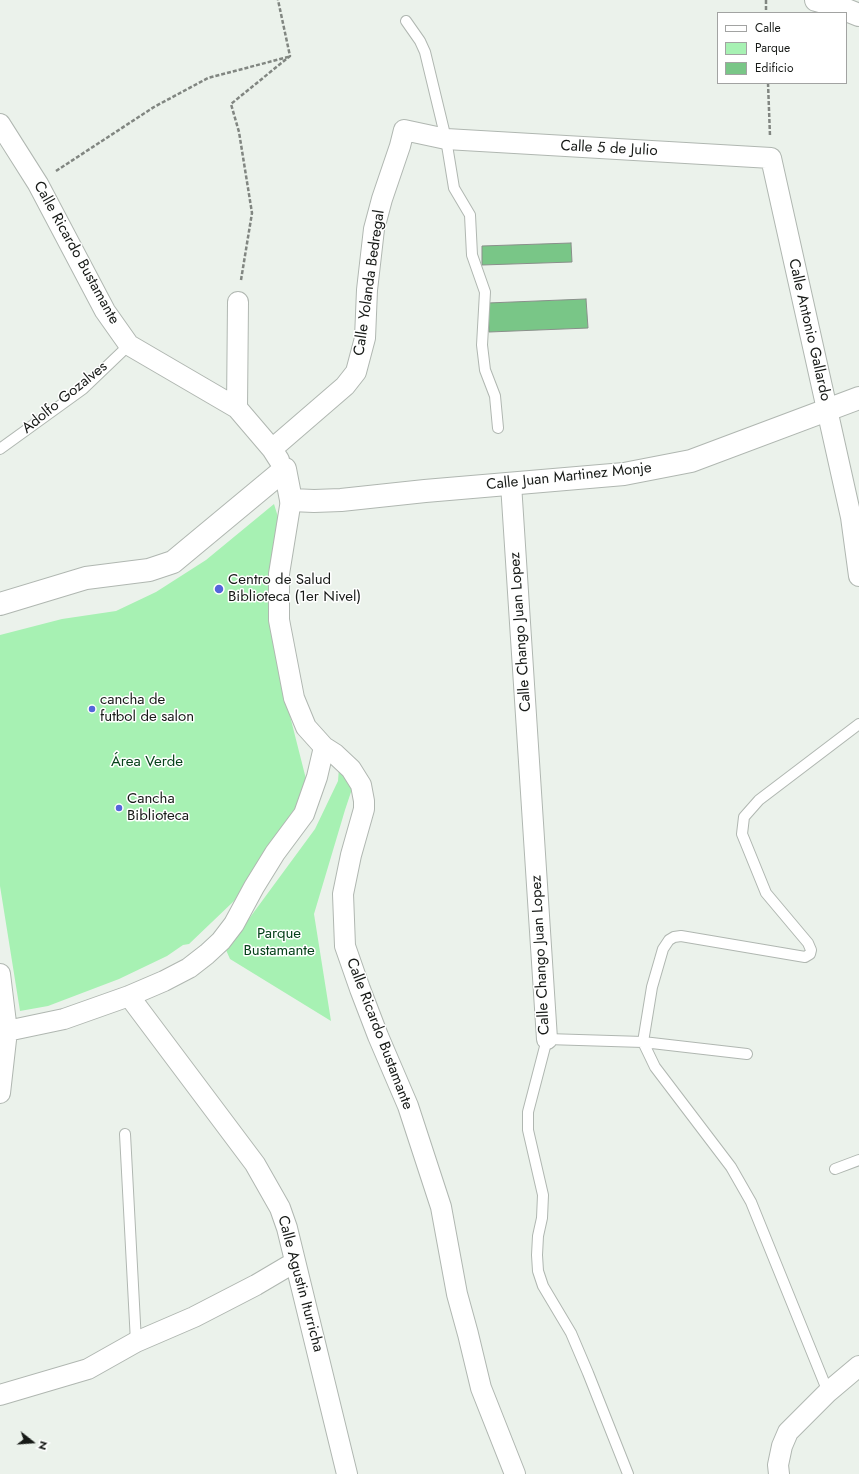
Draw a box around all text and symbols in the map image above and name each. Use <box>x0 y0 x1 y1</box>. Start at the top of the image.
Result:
legend <box>717 12 847 84</box>
text: Calle <box>755 19 781 37</box>
text: Parque <box>755 39 790 57</box>
text: Edificio <box>755 59 794 77</box>
street label: Calle 5 de Julio <box>560 137 658 161</box>
street label: Calle Ricardo Bustamante <box>29 178 123 328</box>
street label: Calle Yolanda Bedregal <box>351 209 389 357</box>
street label: Calle Antonio Gallardo <box>784 257 834 403</box>
street label: Adolfo Gozalves <box>19 358 111 438</box>
street label: Calle Juan Martinez Monje <box>485 459 653 495</box>
street label: Calle Chango Juan Lopez <box>506 552 536 712</box>
place label: Centro de Salud Biblioteca (1er Nivel) <box>228 571 361 606</box>
marker: Centro de Salud Biblioteca (1er Nivel) <box>213 583 225 595</box>
place label: cancha de futbol de salon <box>100 691 194 726</box>
marker: cancha de futbol de salon <box>87 704 97 714</box>
park label: Área Verde <box>111 753 183 771</box>
place label: Cancha Biblioteca <box>127 790 189 825</box>
marker: Cancha Biblioteca <box>114 803 124 813</box>
street label: Calle Chango Juan Lopez <box>528 875 554 1035</box>
park label: Parque Bustamante <box>243 925 315 960</box>
street label: Calle Ricardo Bustamante <box>342 956 416 1112</box>
street label: Calle Agustin Iturricha <box>273 1214 327 1354</box>
north arrow <box>12 1422 52 1462</box>
text: N <box>35 1439 52 1452</box>

